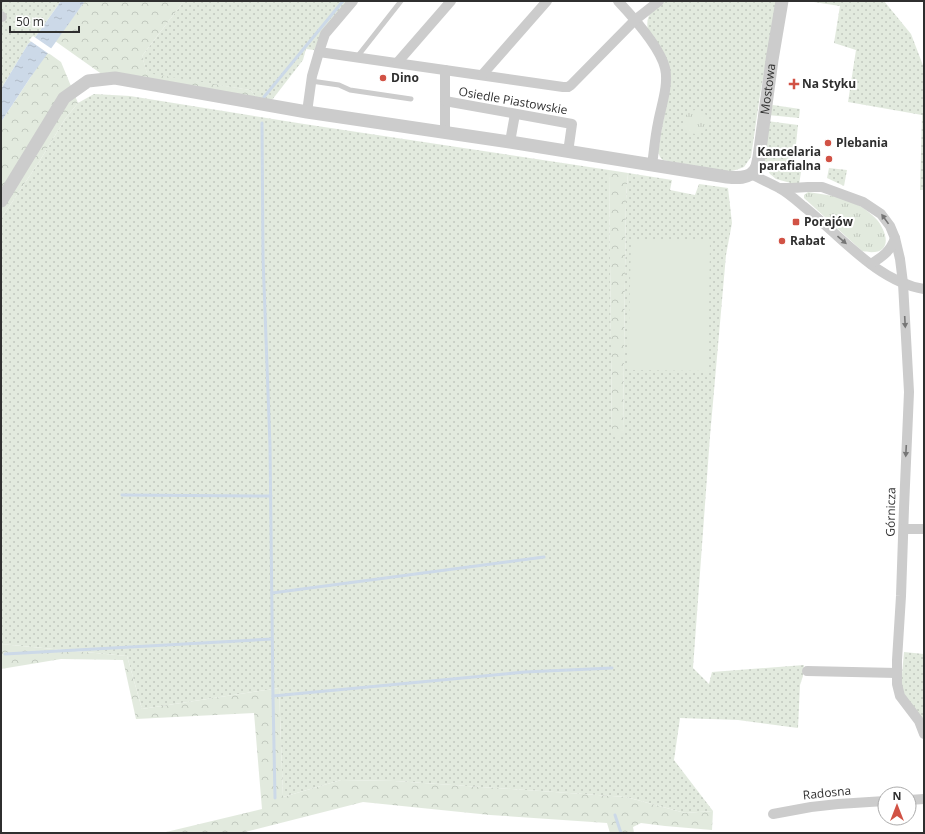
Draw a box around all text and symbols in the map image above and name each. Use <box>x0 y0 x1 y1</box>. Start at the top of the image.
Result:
scale bar <box>10 8 79 34</box>
text: 50 m <box>16 13 44 30</box>
street label: Mostowa <box>756 62 779 115</box>
place label: Dino <box>391 69 419 86</box>
marker: Dino <box>378 73 388 83</box>
place label: Na Styku <box>802 75 856 92</box>
marker: Na Styku <box>789 79 799 89</box>
street label: Osiedle Piastowskie <box>457 83 569 118</box>
place label: Plebania <box>836 134 888 151</box>
marker: Plebania <box>823 138 833 148</box>
place label: Kancelaria parafialna <box>757 143 821 174</box>
marker: Kancelaria parafialna <box>824 154 834 164</box>
place label: Porajów <box>804 213 854 230</box>
one-way arrow <box>881 214 889 224</box>
marker: Porajów <box>791 217 801 227</box>
place label: Rabat <box>790 232 825 249</box>
one-way arrow <box>837 235 846 244</box>
marker: Rabat <box>777 236 787 246</box>
one-way arrow <box>901 316 908 328</box>
one-way arrow <box>902 445 909 457</box>
street label: Górnicza <box>882 487 899 537</box>
street label: Radosna <box>802 782 852 803</box>
north arrow <box>877 786 917 826</box>
text: N <box>893 788 901 803</box>

